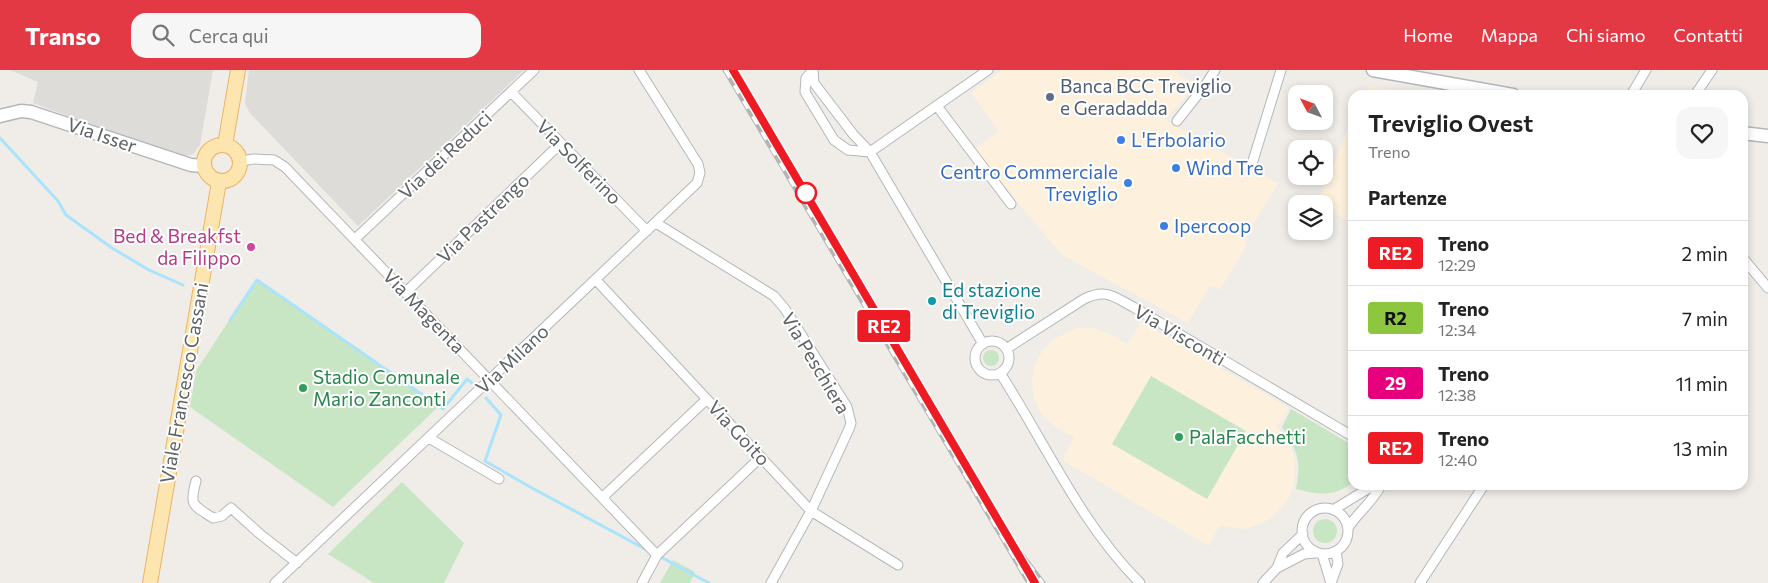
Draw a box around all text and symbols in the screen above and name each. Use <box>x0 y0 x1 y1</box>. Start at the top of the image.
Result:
search box <box>131 13 481 58</box>
text: Transo <box>25 21 101 50</box>
icon: search <box>149 21 177 49</box>
text: Cerca qui <box>189 24 269 47</box>
text: Home <box>1403 24 1453 46</box>
text: Mappa <box>1481 24 1538 46</box>
text: Chi siamo <box>1566 24 1645 46</box>
text: Contatti <box>1673 24 1743 46</box>
place label: Banca BCC Treviglio e Geradadda <box>1060 74 1232 119</box>
north arrow <box>1288 85 1332 130</box>
map controls <box>1288 85 1333 240</box>
marker: Banca BCC Treviglio e Geradadda <box>1044 91 1056 103</box>
street label: Via dei Reduci <box>393 106 496 204</box>
button: heart <box>1676 107 1728 159</box>
text: Treviglio Ovest <box>1368 108 1533 137</box>
street label: Via Isser <box>65 112 140 157</box>
street label: Via Solferino <box>532 114 627 209</box>
place label: L'Erbolario <box>1131 128 1226 151</box>
marker: L'Erbolario <box>1115 134 1127 146</box>
button: locate <box>1288 140 1333 185</box>
text: Treno <box>1368 142 1410 161</box>
place label: Wind Tre <box>1186 156 1264 179</box>
place label: Centro Commerciale Treviglio <box>940 160 1118 205</box>
marker: Wind Tre <box>1170 162 1182 174</box>
street label: Via Pastrengo <box>432 168 534 267</box>
marker: Centro Commerciale Treviglio <box>1122 177 1134 189</box>
unlabelled marker <box>795 182 817 204</box>
text: Partenze <box>1368 186 1447 209</box>
button: layers <box>1288 195 1333 240</box>
place label: Ipercoop <box>1174 214 1251 237</box>
marker: Ipercoop <box>1158 220 1170 232</box>
place label: Bed & Breakfst da Filippo <box>113 224 241 269</box>
text: Treno <box>1438 232 1489 255</box>
marker: Bed & Breakfst da Filippo <box>245 241 257 253</box>
text: RE2 <box>1379 242 1412 264</box>
text: 2 min <box>1681 242 1728 265</box>
text: 12:29 <box>1438 255 1476 274</box>
street label: Via Magenta <box>379 264 470 358</box>
place label: Ed stazione di Treviglio <box>942 278 1041 323</box>
street label: Viale Francesco Cassani <box>155 281 213 485</box>
marker: Ed stazione di Treviglio <box>926 295 938 307</box>
text: Treno <box>1438 297 1489 320</box>
street label: Via Visconti <box>1130 299 1230 370</box>
text: R2 <box>1384 307 1407 329</box>
text: 7 min <box>1682 307 1728 330</box>
street label: Via Peschiera <box>777 308 856 418</box>
line badge: RE2 <box>855 310 913 342</box>
text: RE2 <box>867 315 901 337</box>
street label: Via Milano <box>470 319 553 398</box>
text: 12:34 <box>1438 320 1476 339</box>
text: Treno <box>1438 362 1489 385</box>
place label: Stadio Comunale Mario Zanconti <box>313 365 460 410</box>
text: 29 <box>1385 372 1406 394</box>
text: 11 min <box>1676 372 1728 395</box>
marker: Stadio Comunale Mario Zanconti <box>297 382 309 394</box>
text: 12:38 <box>1438 385 1476 404</box>
street label: Via Goito <box>703 395 775 470</box>
place label: PalaFacchetti <box>1189 425 1306 448</box>
text: Treno <box>1438 427 1489 450</box>
marker: PalaFacchetti <box>1173 431 1185 443</box>
text: RE2 <box>1379 437 1412 459</box>
text: 13 min <box>1673 437 1728 460</box>
text: 12:40 <box>1438 450 1478 469</box>

